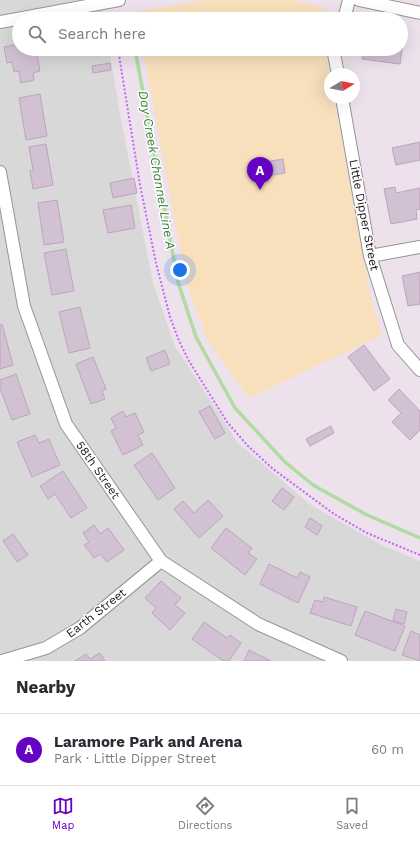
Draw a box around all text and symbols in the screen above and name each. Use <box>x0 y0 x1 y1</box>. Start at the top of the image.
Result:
search box <box>12 12 408 56</box>
icon: search <box>26 23 48 45</box>
text: Search here <box>58 25 146 43</box>
north arrow <box>324 68 360 104</box>
water label: Day Creek Channel Line A <box>136 89 178 251</box>
pin: A <box>247 157 273 190</box>
street label: Little Dipper Street <box>346 158 382 272</box>
your location <box>170 260 190 280</box>
street label: 58th Street <box>73 439 123 501</box>
street label: Earth Street <box>63 585 129 641</box>
text: Nearby <box>16 677 75 697</box>
text: Laramore Park and Arena <box>54 733 242 751</box>
text: A <box>25 742 33 757</box>
text: 60 m <box>371 742 404 757</box>
text: Park · Little Dipper Street <box>54 751 216 766</box>
tab: Map <box>52 795 74 832</box>
tab: Directions <box>178 795 232 832</box>
tab: Saved <box>336 795 368 832</box>

